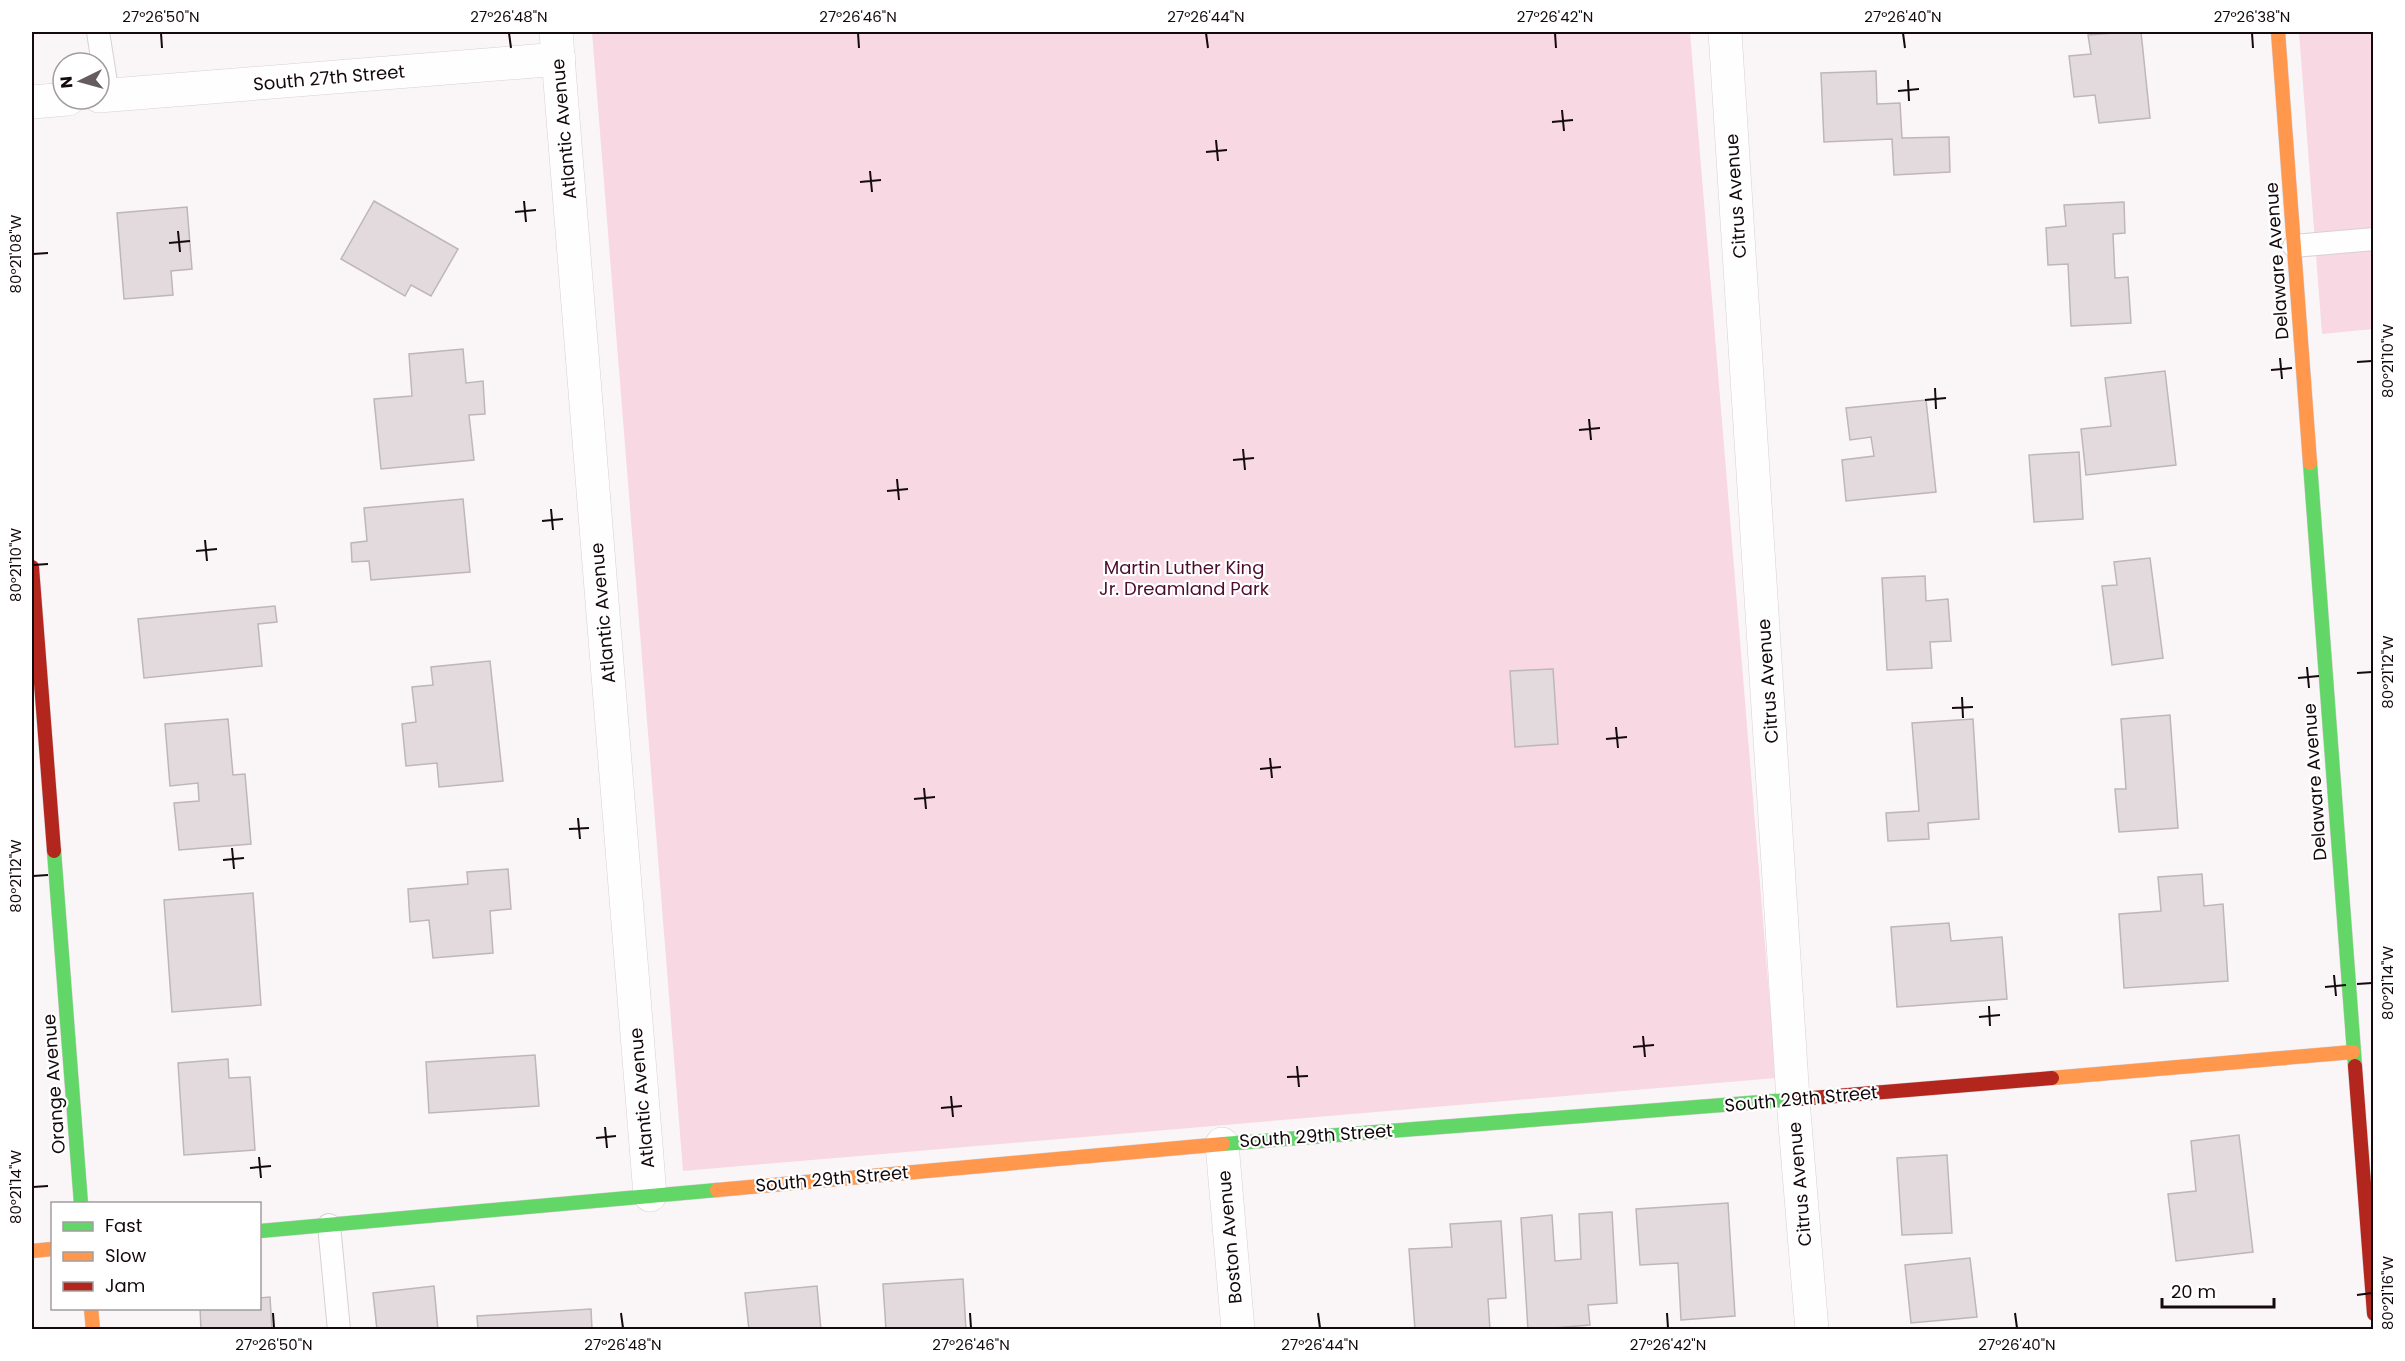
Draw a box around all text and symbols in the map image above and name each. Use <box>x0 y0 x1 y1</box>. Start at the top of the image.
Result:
text: 27°26'50"N <box>122 6 200 27</box>
text: 27°26'48"N <box>470 6 548 27</box>
text: 27°26'46"N <box>819 6 897 27</box>
text: 27°26'44"N <box>1167 6 1245 27</box>
text: 27°26'42"N <box>1517 6 1593 27</box>
text: 27°26'40"N <box>1864 6 1942 27</box>
text: 27°26'38"N <box>2214 6 2290 27</box>
north arrow <box>51 51 111 111</box>
street label: South 27th Street <box>252 58 406 97</box>
street label: Atlantic Avenue <box>545 58 582 200</box>
text: N <box>55 75 79 89</box>
street label: Citrus Avenue <box>1719 133 1752 259</box>
street label: Delaware Avenue <box>2259 182 2294 341</box>
text: 80°21'08"W <box>5 214 26 293</box>
text: 80°21'10"W <box>2377 324 2398 398</box>
text: 80°21'10"W <box>5 528 26 602</box>
street label: Atlantic Avenue <box>584 542 621 684</box>
park label: Martin Luther King Jr. Dreamland Park <box>1099 555 1270 601</box>
street label: Citrus Avenue <box>1751 618 1784 744</box>
text: 80°21'12"W <box>2377 635 2398 709</box>
street label: Delaware Avenue <box>2297 703 2332 862</box>
text: 80°21'12"W <box>5 839 26 913</box>
text: 80°21'14"W <box>2377 946 2398 1020</box>
street label: Orange Avenue <box>36 1013 71 1155</box>
street label: Atlantic Avenue <box>623 1027 660 1169</box>
street label: South 29th Street <box>1723 1079 1879 1118</box>
street label: South 29th Street <box>1238 1118 1394 1153</box>
street label: Citrus Avenue <box>1782 1121 1817 1247</box>
text: 80°21'14"W <box>5 1150 26 1224</box>
street label: South 29th Street <box>754 1159 910 1198</box>
street label: Boston Avenue <box>1211 1169 1248 1305</box>
legend <box>51 1202 261 1310</box>
text: Fast <box>105 1213 142 1238</box>
text: Slow <box>105 1243 147 1268</box>
text: 80°21'16"W <box>2377 1256 2398 1330</box>
scale bar <box>2162 1271 2274 1309</box>
text: Jam <box>105 1273 145 1298</box>
text: 20 m <box>2171 1279 2216 1304</box>
text: 27°26'50"N <box>235 1334 313 1355</box>
text: 27°26'48"N <box>584 1334 662 1355</box>
text: 27°26'46"N <box>932 1334 1010 1355</box>
text: 27°26'44"N <box>1281 1334 1359 1355</box>
text: 27°26'42"N <box>1630 1334 1706 1355</box>
text: 27°26'40"N <box>1978 1334 2056 1355</box>

